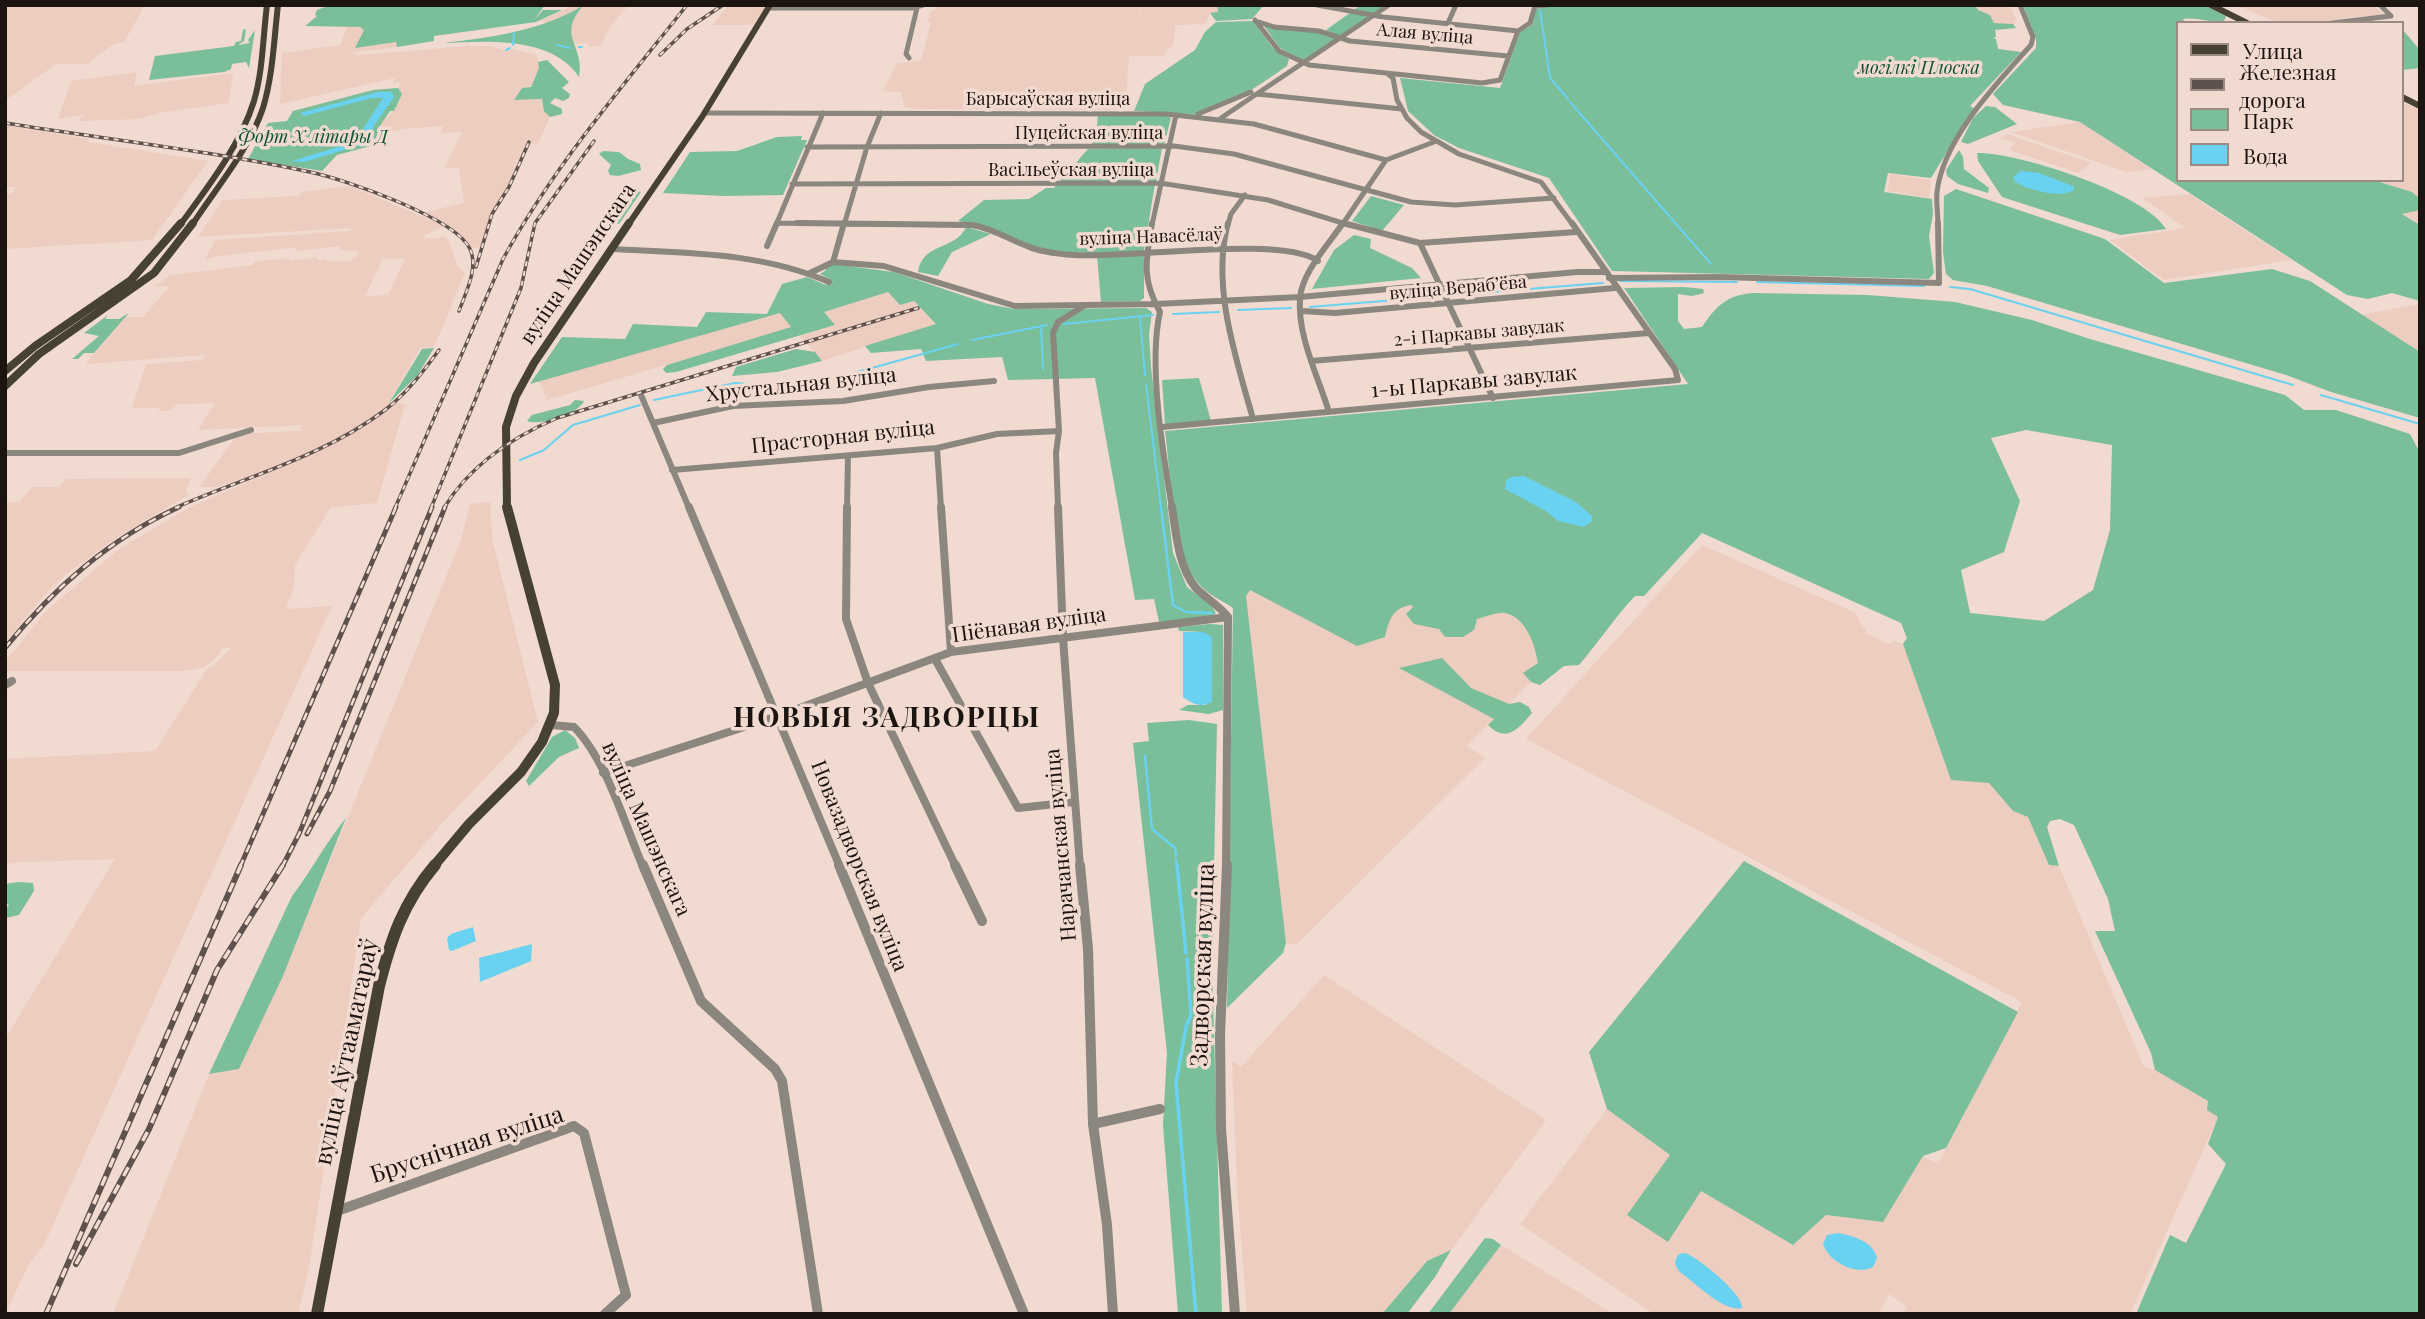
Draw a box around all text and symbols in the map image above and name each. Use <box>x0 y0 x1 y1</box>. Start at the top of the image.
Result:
street label: Алая вуліца <box>1376 19 1474 49</box>
legend <box>2176 21 2404 182</box>
text: Улица <box>2243 36 2303 64</box>
park label: могілкі Плоска <box>1858 57 1980 79</box>
text: Железная дорога <box>2239 57 2336 113</box>
street label: Барысаўская вуліца <box>966 88 1130 110</box>
text: Парк <box>2243 106 2293 134</box>
street label: Пуцейская вуліца <box>1015 122 1163 144</box>
park label: Форт X літары Д <box>238 126 388 148</box>
text: Вода <box>2243 141 2288 169</box>
street label: Васільеўская вуліца <box>988 159 1154 181</box>
street label: вуліца Машэнскага <box>515 179 641 349</box>
street label: вуліца Навасёлаў <box>1079 224 1223 250</box>
street label: вуліца Верабʼёва <box>1388 271 1528 305</box>
street label: 2-і Паркавы завулак <box>1393 315 1565 351</box>
street label: 1-ы Паркавы завулак <box>1370 360 1578 404</box>
street label: Хрустальная вуліца <box>705 362 897 408</box>
street label: Прасторная вуліца <box>750 415 936 459</box>
street label: Піёнавая вуліца <box>950 602 1108 648</box>
district label: НОВЫЯ ЗАДВОРЦЫ <box>735 701 1039 735</box>
street label: вуліца Машэнскага <box>596 738 696 920</box>
street label: Нарачанская вуліца <box>1040 748 1082 942</box>
street label: Новазадворская вуліца <box>805 757 913 975</box>
street label: Задворская вуліца <box>1185 863 1221 1067</box>
street label: вуліца Аўтааматараў <box>309 936 385 1168</box>
street label: Бруснічная вуліца <box>367 1100 567 1190</box>

